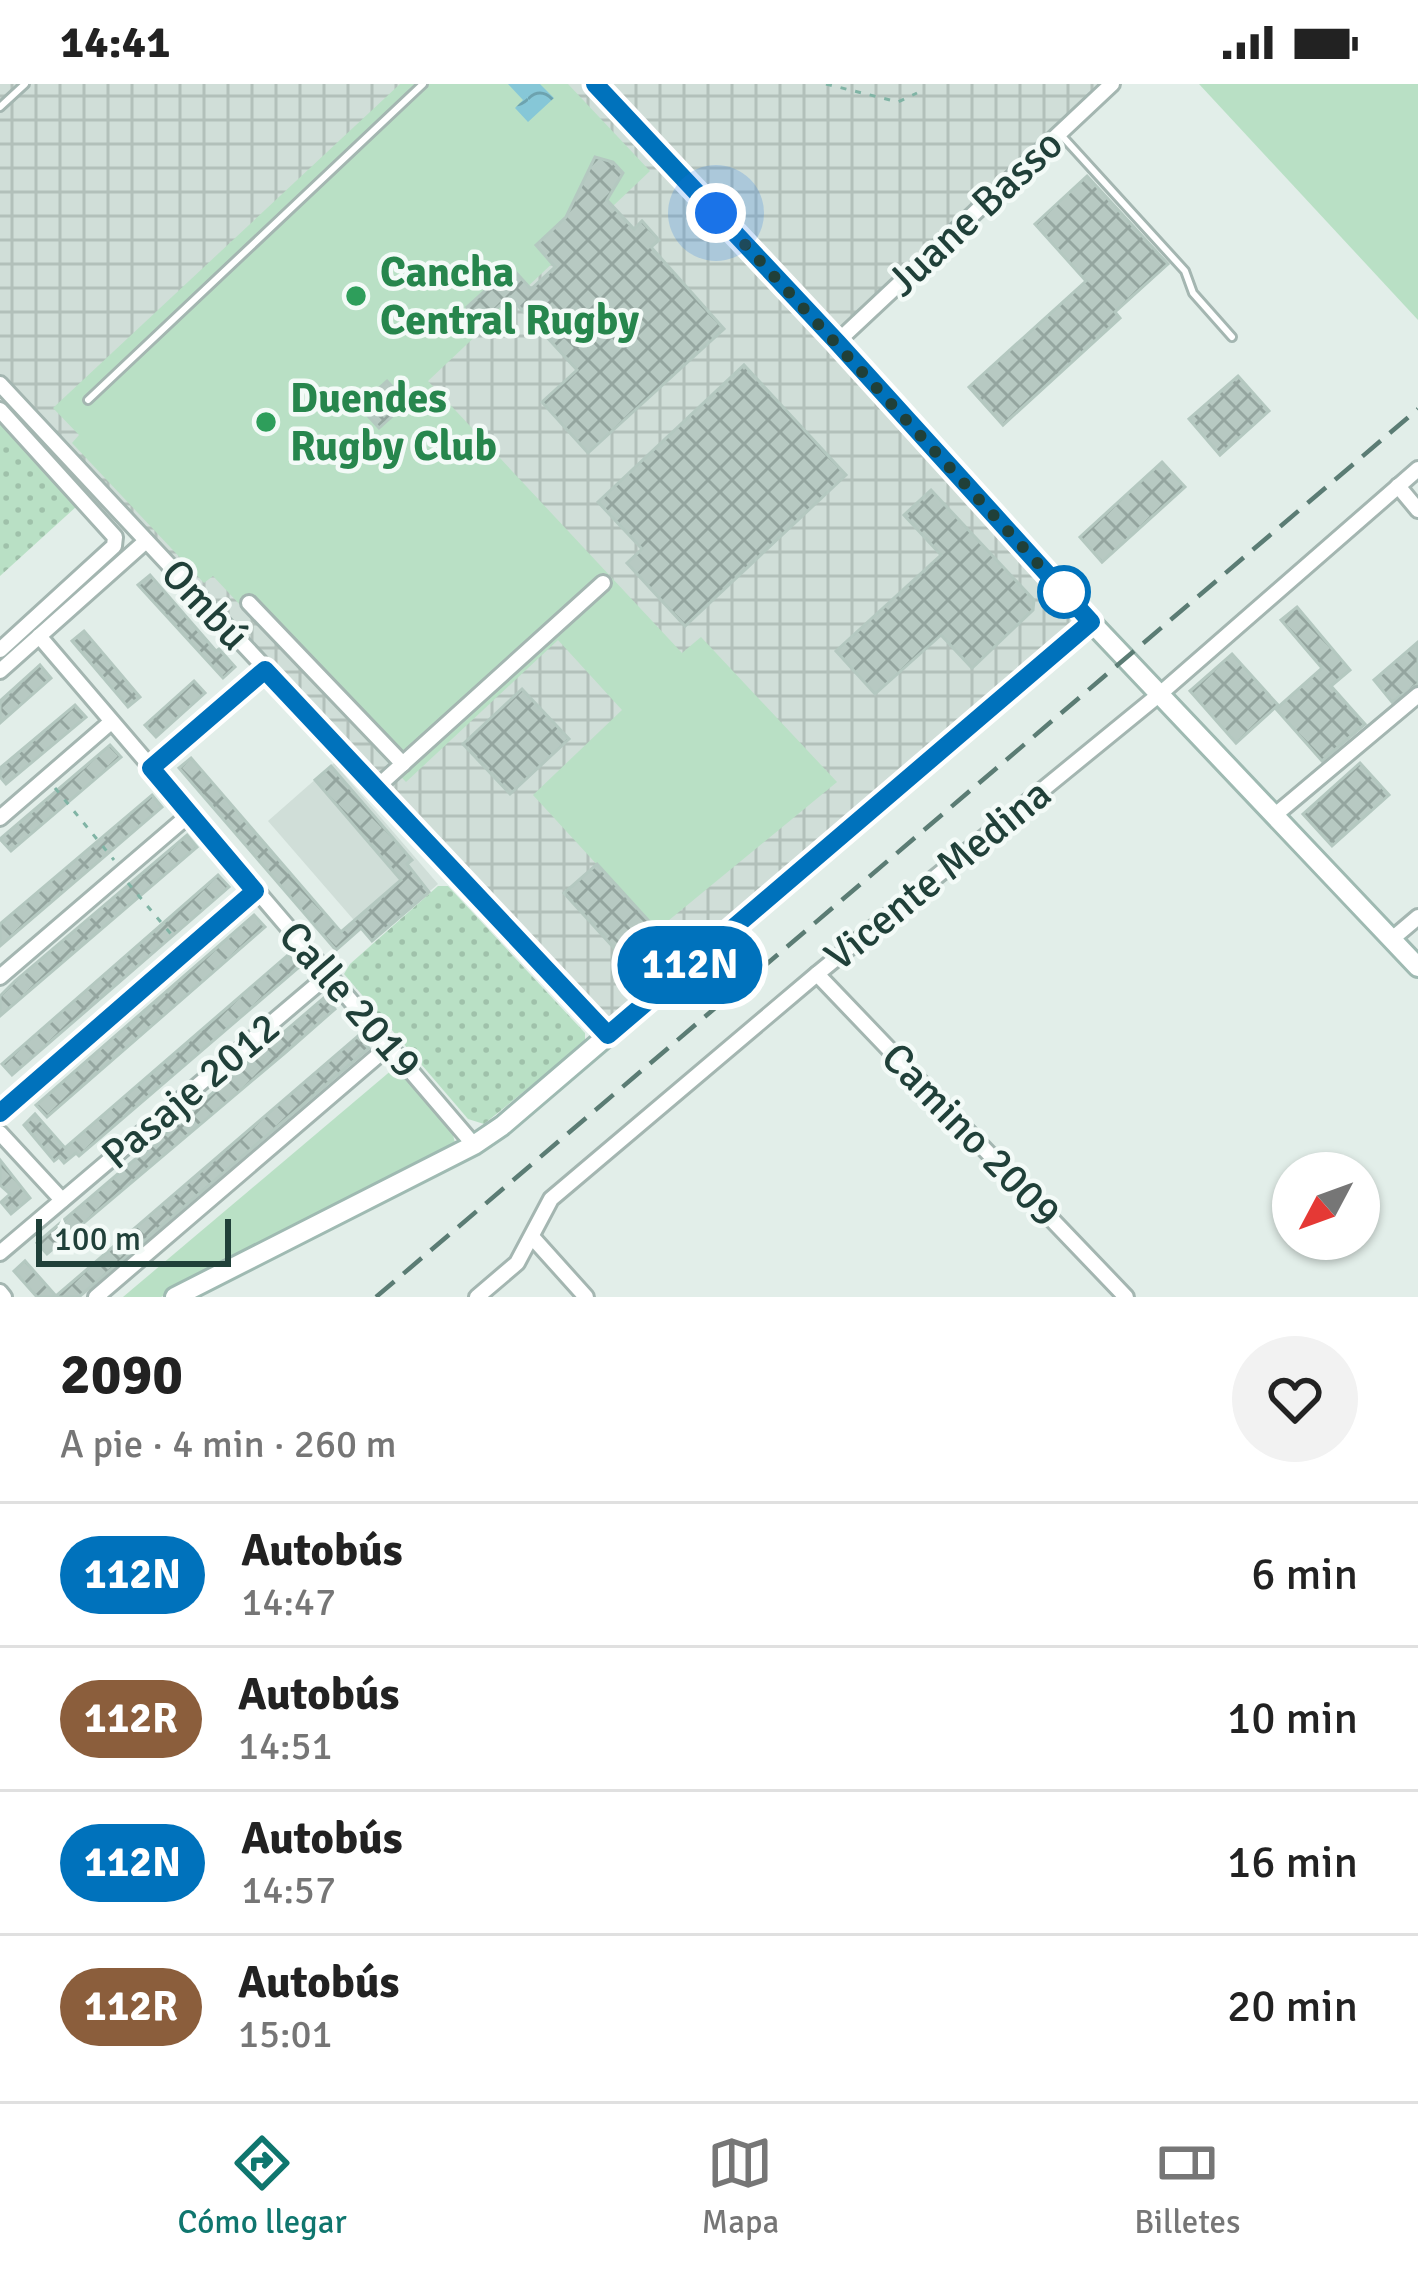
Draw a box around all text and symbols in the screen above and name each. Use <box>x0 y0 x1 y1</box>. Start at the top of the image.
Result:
text: 14:41 <box>60 15 170 70</box>
street label: Juane Basso <box>877 119 1073 307</box>
your location <box>686 183 746 243</box>
place label: Cancha Central Rugby <box>380 247 639 346</box>
marker: Cancha Central Rugby <box>343 283 369 309</box>
place label: Duendes Rugby Club <box>290 373 497 472</box>
marker: Duendes Rugby Club <box>253 409 279 435</box>
street label: Ombú <box>150 549 260 661</box>
unlabelled marker <box>1039 567 1089 617</box>
street label: Vicente Medina <box>815 768 1061 982</box>
street label: Calle 2019 <box>268 911 432 1089</box>
line badge: 112N <box>606 926 774 1004</box>
text: 112N <box>641 939 739 990</box>
street label: Pasaje 2012 <box>92 1002 290 1180</box>
street label: Camino 2009 <box>871 1032 1071 1238</box>
north arrow <box>1272 1152 1380 1260</box>
map controls <box>1272 1152 1380 1260</box>
scale bar <box>36 1213 231 1266</box>
text: 100 m <box>54 1219 141 1260</box>
button: heart <box>1232 1336 1358 1462</box>
text: 2090 <box>60 1339 183 1410</box>
text: A pie · 4 min · 260 m <box>60 1420 397 1468</box>
text: Autobús <box>241 1523 403 1578</box>
text: 6 min <box>1251 1547 1358 1602</box>
text: 112N <box>84 1549 181 1600</box>
text: 14:47 <box>241 1578 336 1626</box>
text: Autobús <box>238 1667 399 1722</box>
text: 10 min <box>1227 1691 1358 1746</box>
text: 112R <box>84 1693 178 1744</box>
text: 14:51 <box>238 1722 333 1770</box>
text: Autobús <box>241 1811 403 1866</box>
text: 16 min <box>1227 1835 1358 1890</box>
text: 112N <box>84 1837 181 1888</box>
text: 14:57 <box>241 1866 336 1914</box>
text: Autobús <box>238 1955 399 2010</box>
text: 20 min <box>1227 1979 1358 2034</box>
text: 112R <box>84 1981 178 2032</box>
text: 15:01 <box>238 2010 333 2058</box>
tab: Cómo llegar <box>177 2130 347 2243</box>
tab: Mapa <box>702 2130 779 2243</box>
tab: Billetes <box>1134 2130 1240 2243</box>

